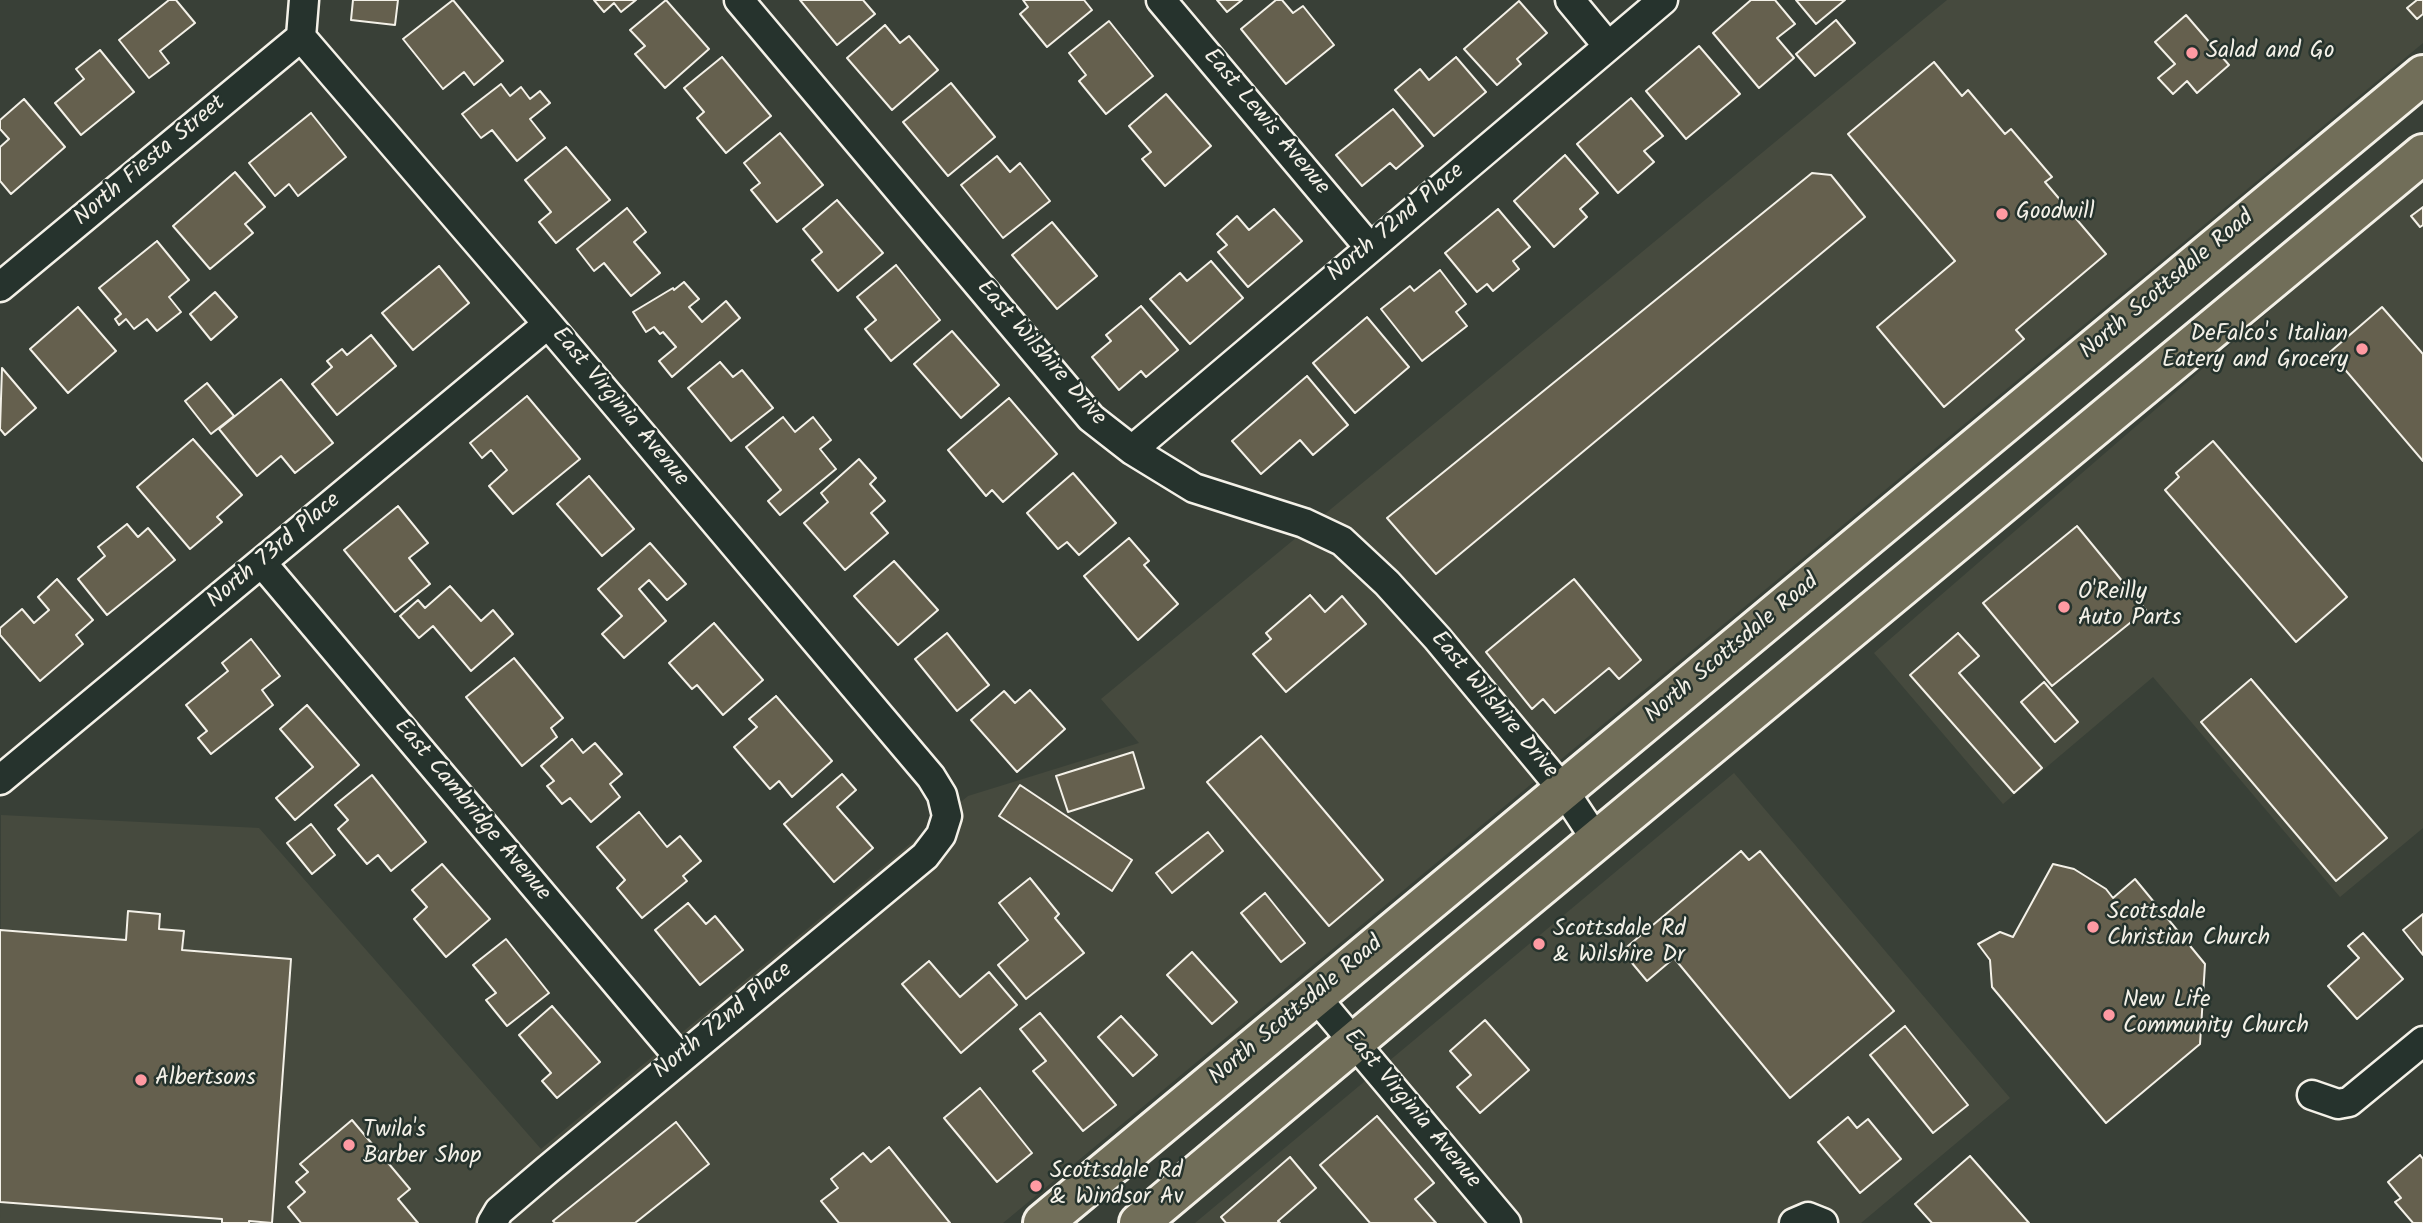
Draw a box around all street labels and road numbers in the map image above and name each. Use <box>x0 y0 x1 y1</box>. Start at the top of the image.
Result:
street label: East Lewis Avenue <box>1196 44 1334 202</box>
street label: North Fiesta Street <box>70 91 232 233</box>
street label: North 72nd Place <box>1323 159 1471 289</box>
street label: North Scottsdale Road <box>2076 205 2260 367</box>
street label: East Wilshire Drive <box>969 276 1111 432</box>
street label: East Virginia Avenue <box>544 323 694 493</box>
street label: North 73rd Place <box>203 488 347 616</box>
street label: North Scottsdale Road <box>1641 569 1825 731</box>
street label: East Wilshire Drive <box>1423 627 1563 785</box>
street label: East Cambridge Avenue <box>387 714 555 908</box>
street label: North Scottsdale Road <box>1205 931 1389 1093</box>
street label: North 72nd Place <box>649 958 799 1086</box>
street label: East Virginia Avenue <box>1336 1025 1486 1195</box>

